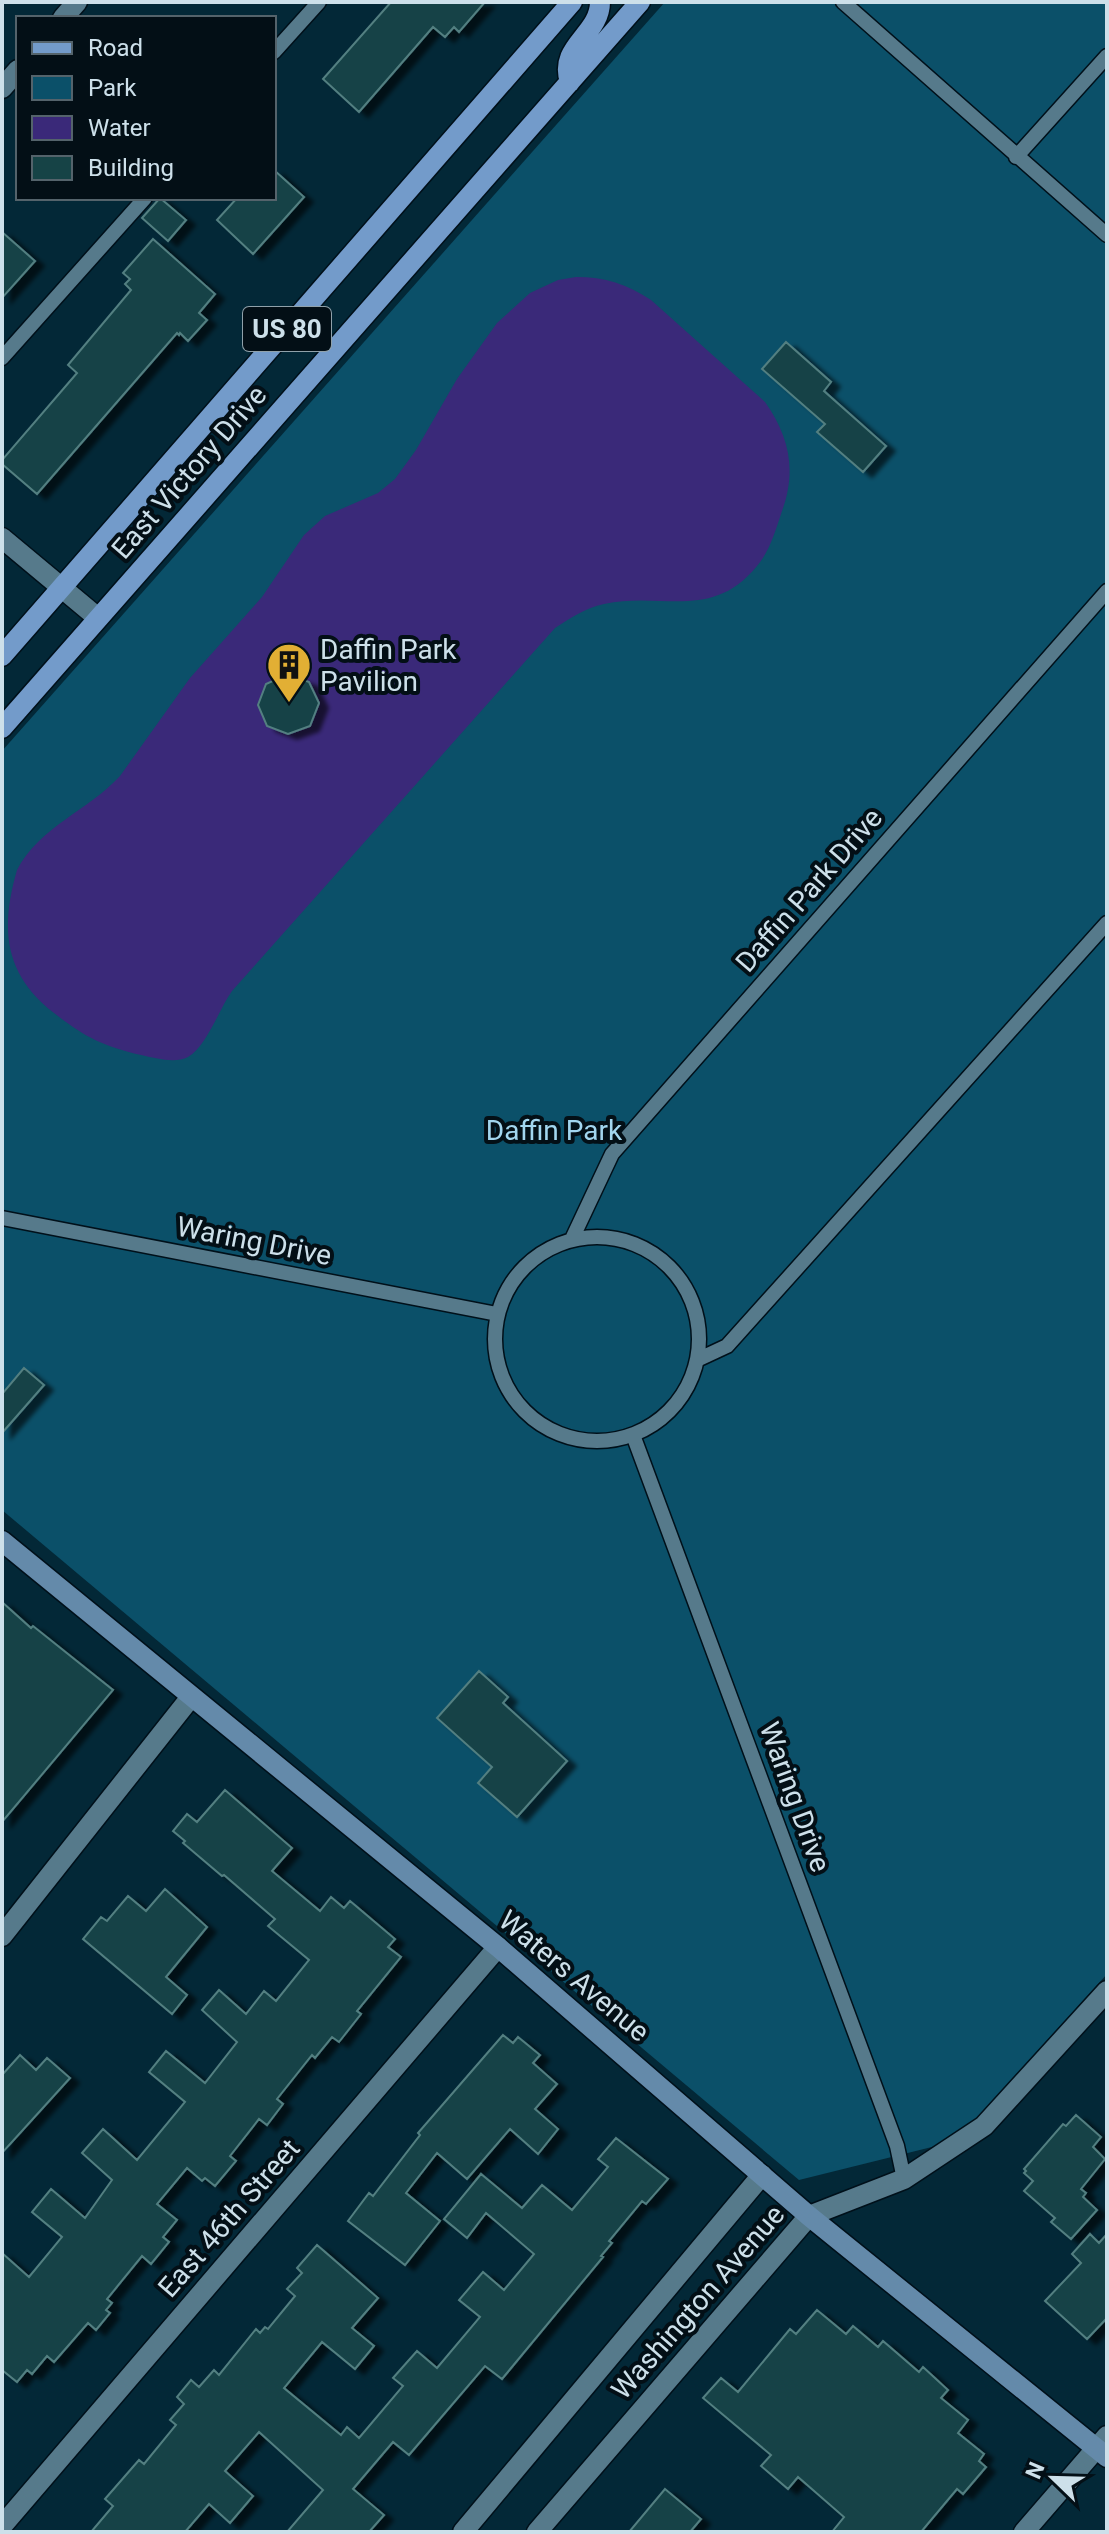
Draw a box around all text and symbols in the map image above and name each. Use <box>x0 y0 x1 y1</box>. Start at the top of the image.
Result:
legend <box>16 16 276 200</box>
text: Road <box>88 34 143 62</box>
text: Park <box>88 74 137 102</box>
text: Water <box>88 114 151 142</box>
text: Building <box>88 154 174 182</box>
road number: US 80 <box>243 307 331 351</box>
street label: East Victory Drive <box>105 379 273 565</box>
place label: Daffin Park Pavilion <box>320 633 457 698</box>
building icon: Daffin Park Pavilion <box>265 641 313 704</box>
street label: Daffin Park Drive <box>729 801 889 979</box>
park label: Daffin Park <box>486 1114 623 1147</box>
street label: Waring Drive <box>174 1210 334 1272</box>
street label: Waring Drive <box>753 1718 837 1876</box>
street label: Waters Avenue <box>492 1904 656 2048</box>
street label: East 46th Street <box>151 2132 307 2304</box>
street label: Washington Avenue <box>605 2198 791 2406</box>
north arrow <box>1013 2438 1093 2518</box>
text: N <box>1021 2458 1050 2482</box>

